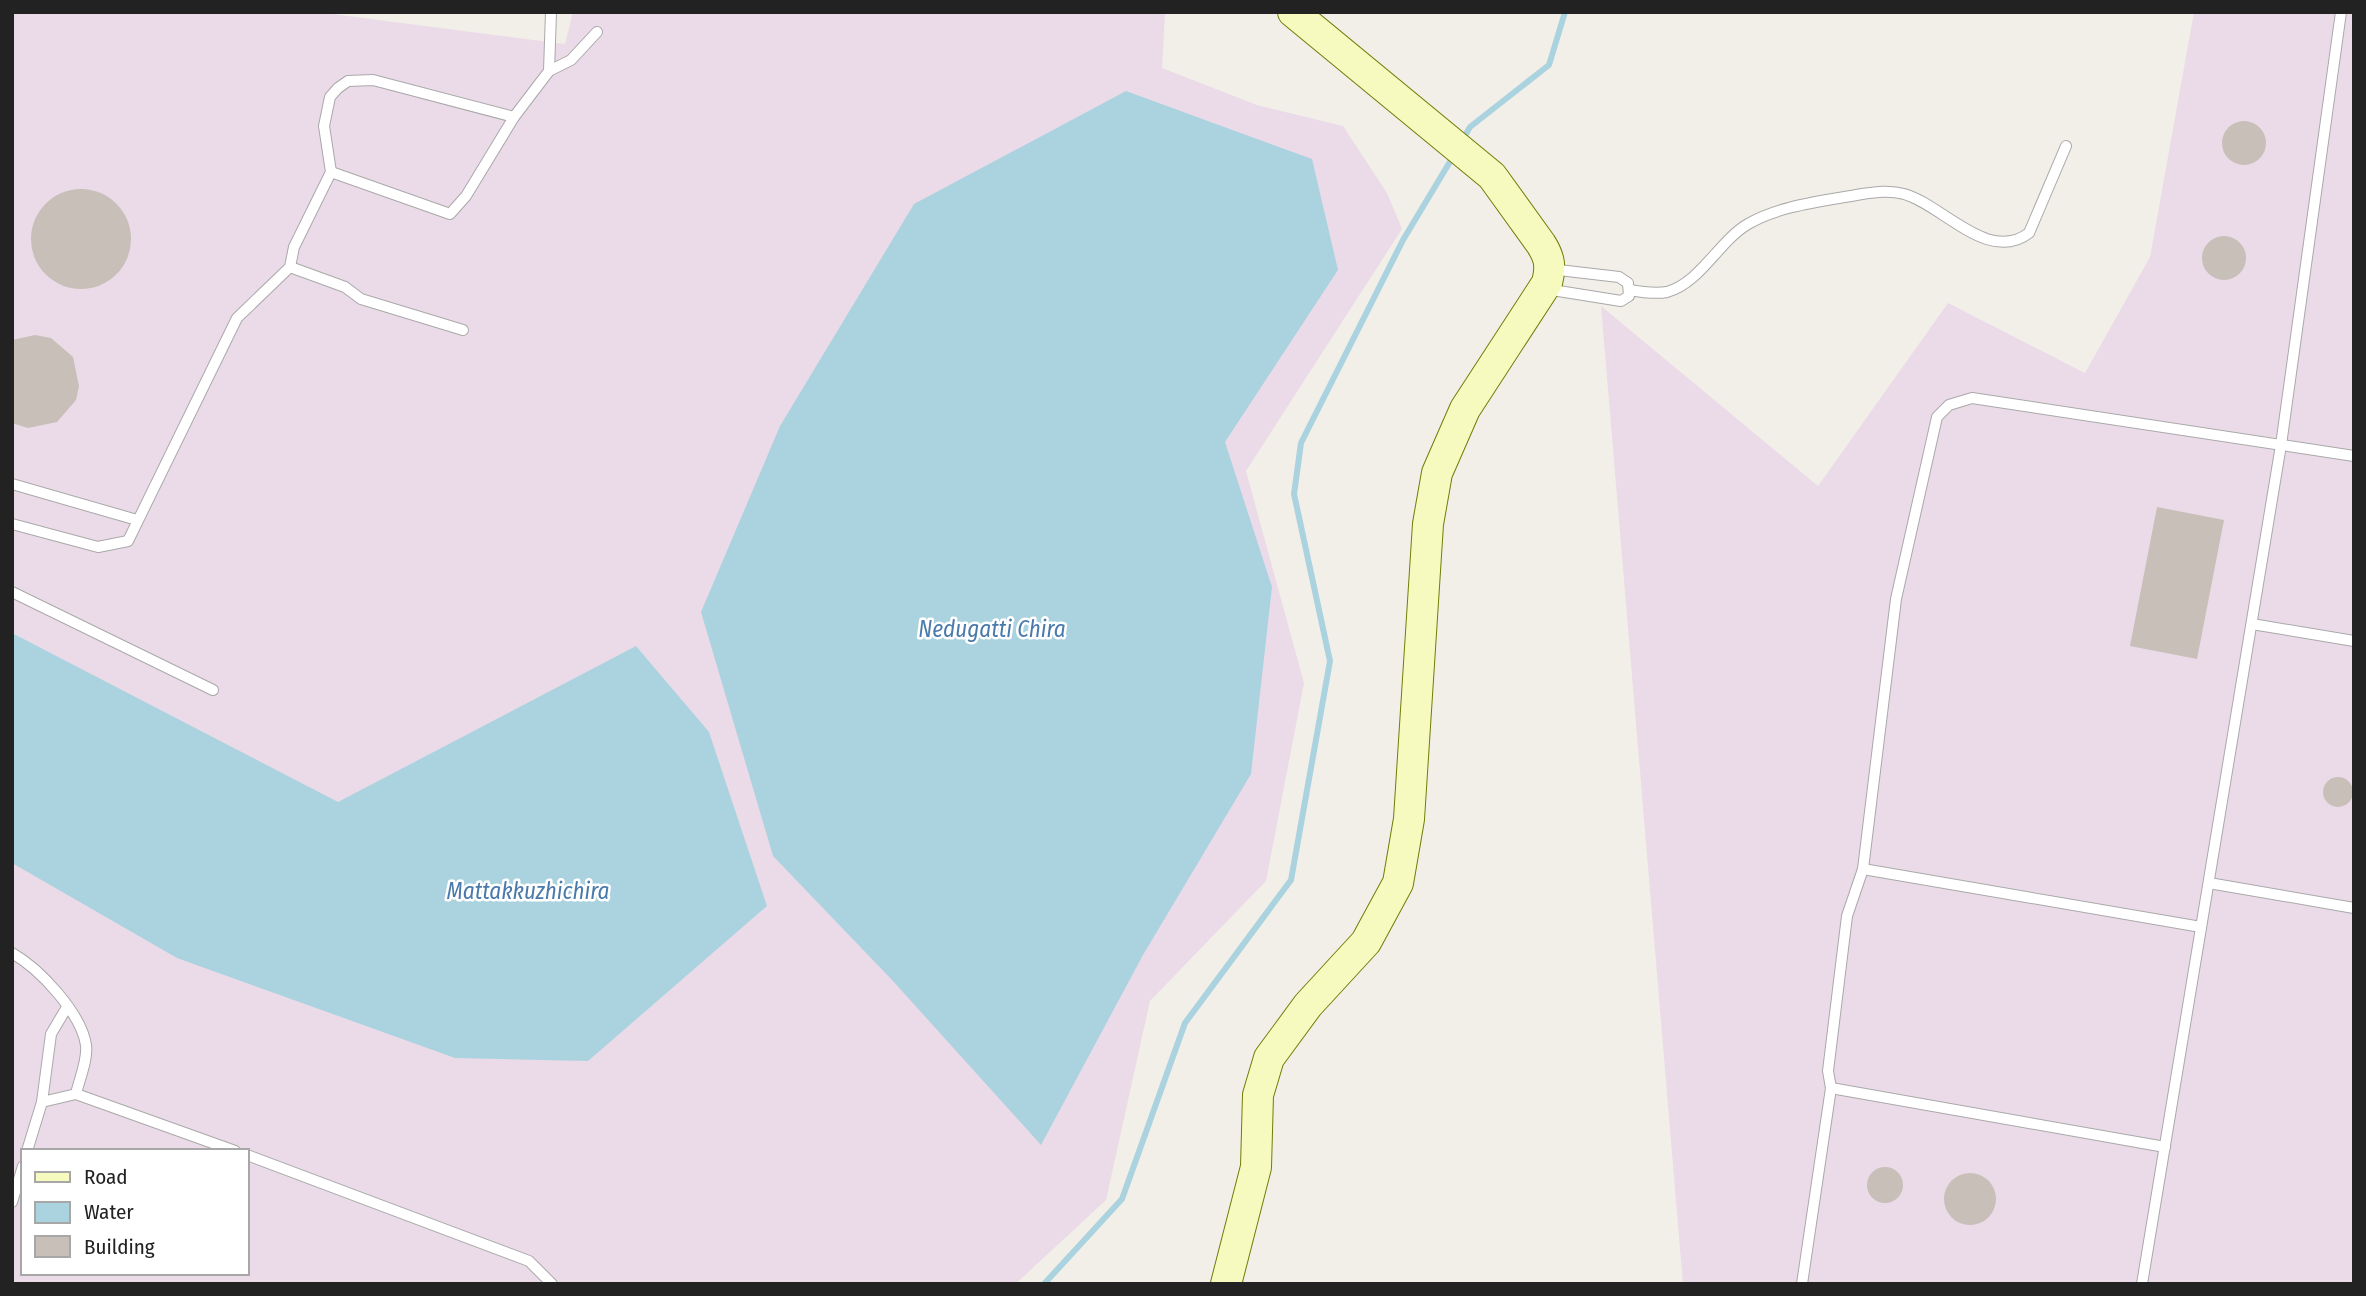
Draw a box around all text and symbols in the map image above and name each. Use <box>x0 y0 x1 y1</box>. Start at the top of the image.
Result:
water label: Nedugatti Chira <box>918 615 1066 643</box>
water label: Mattakkuzhichira <box>446 877 610 905</box>
legend <box>21 1149 248 1275</box>
text: Road <box>84 1164 128 1190</box>
text: Water <box>84 1199 134 1225</box>
text: Building <box>84 1234 155 1260</box>

